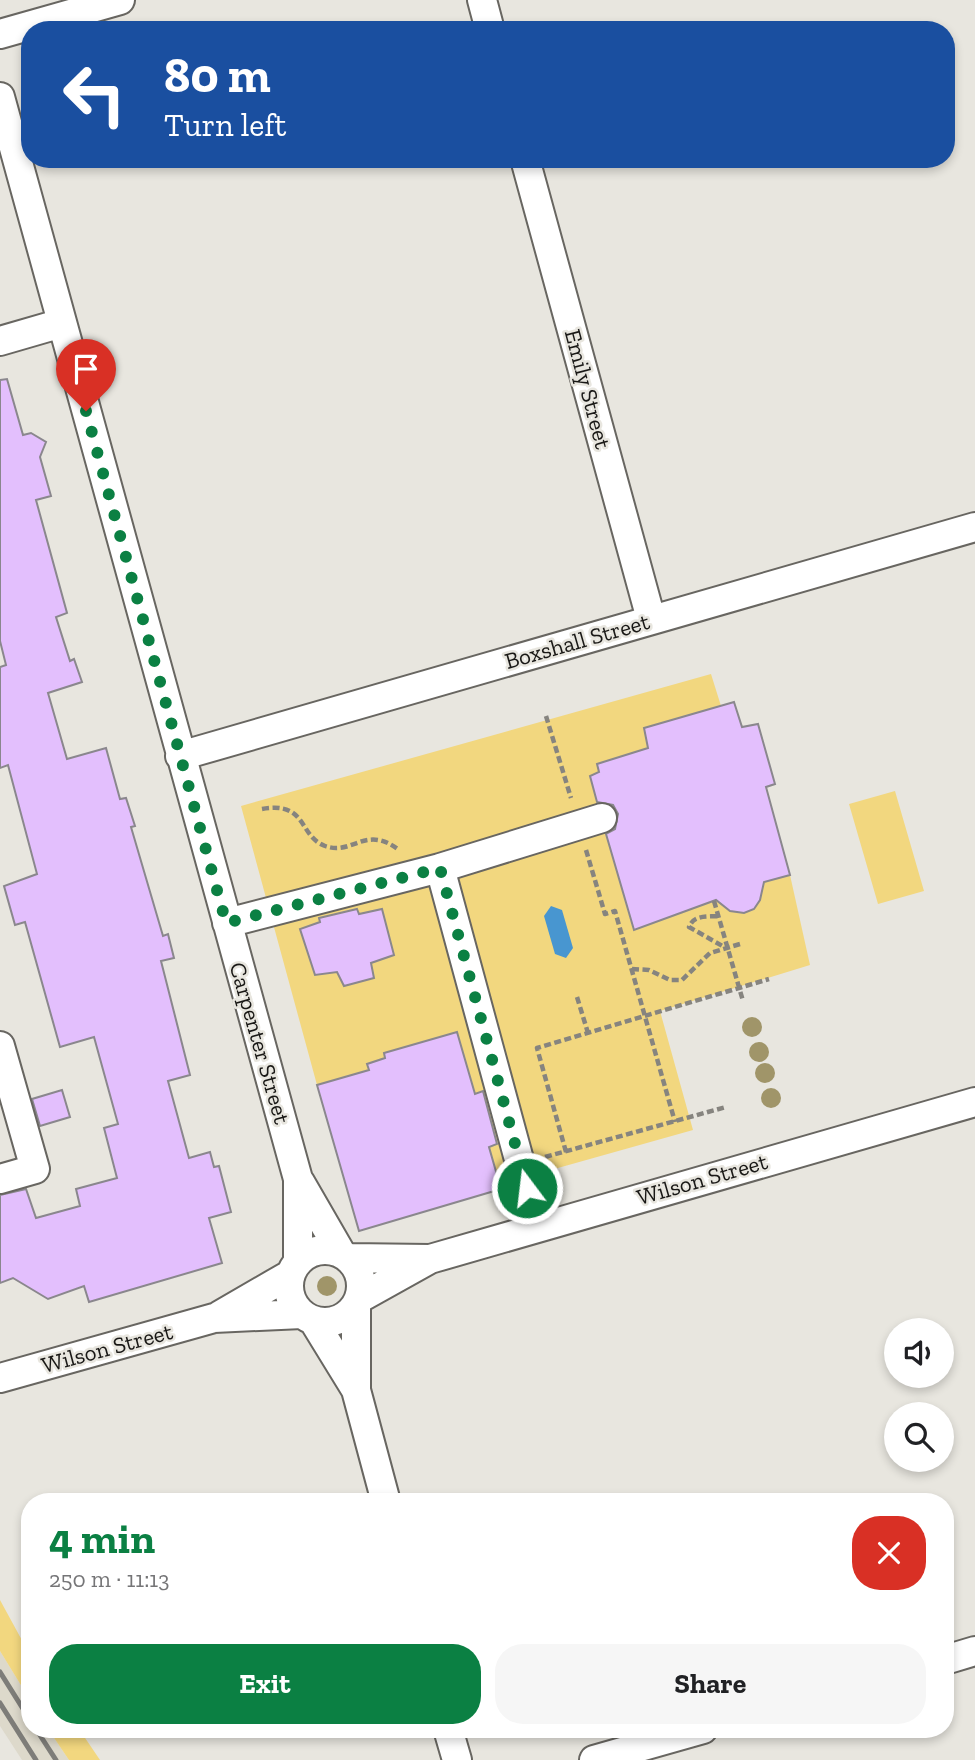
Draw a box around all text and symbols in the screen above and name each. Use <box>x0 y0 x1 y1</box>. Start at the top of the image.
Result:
text: 80 m <box>164 46 271 105</box>
icon: left <box>49 49 140 140</box>
text: Turn left <box>164 106 286 144</box>
street label: Emily Street <box>559 326 618 452</box>
pin <box>56 339 116 411</box>
icon: arrive <box>67 350 105 388</box>
street label: Boxshall Street <box>501 607 653 675</box>
street label: Carpenter Street <box>224 959 297 1127</box>
street label: Wilson Street <box>633 1147 771 1211</box>
position arrow <box>490 1151 564 1225</box>
street label: Wilson Street <box>38 1317 176 1379</box>
map controls <box>884 1318 954 1472</box>
button: sound <box>884 1318 954 1388</box>
button: search <box>884 1402 954 1472</box>
text: 4 min <box>49 1513 155 1564</box>
button: close <box>852 1516 926 1590</box>
text: 250 m · 11:13 <box>49 1565 169 1593</box>
button: Exit <box>49 1644 481 1724</box>
button: Share <box>495 1644 926 1724</box>

